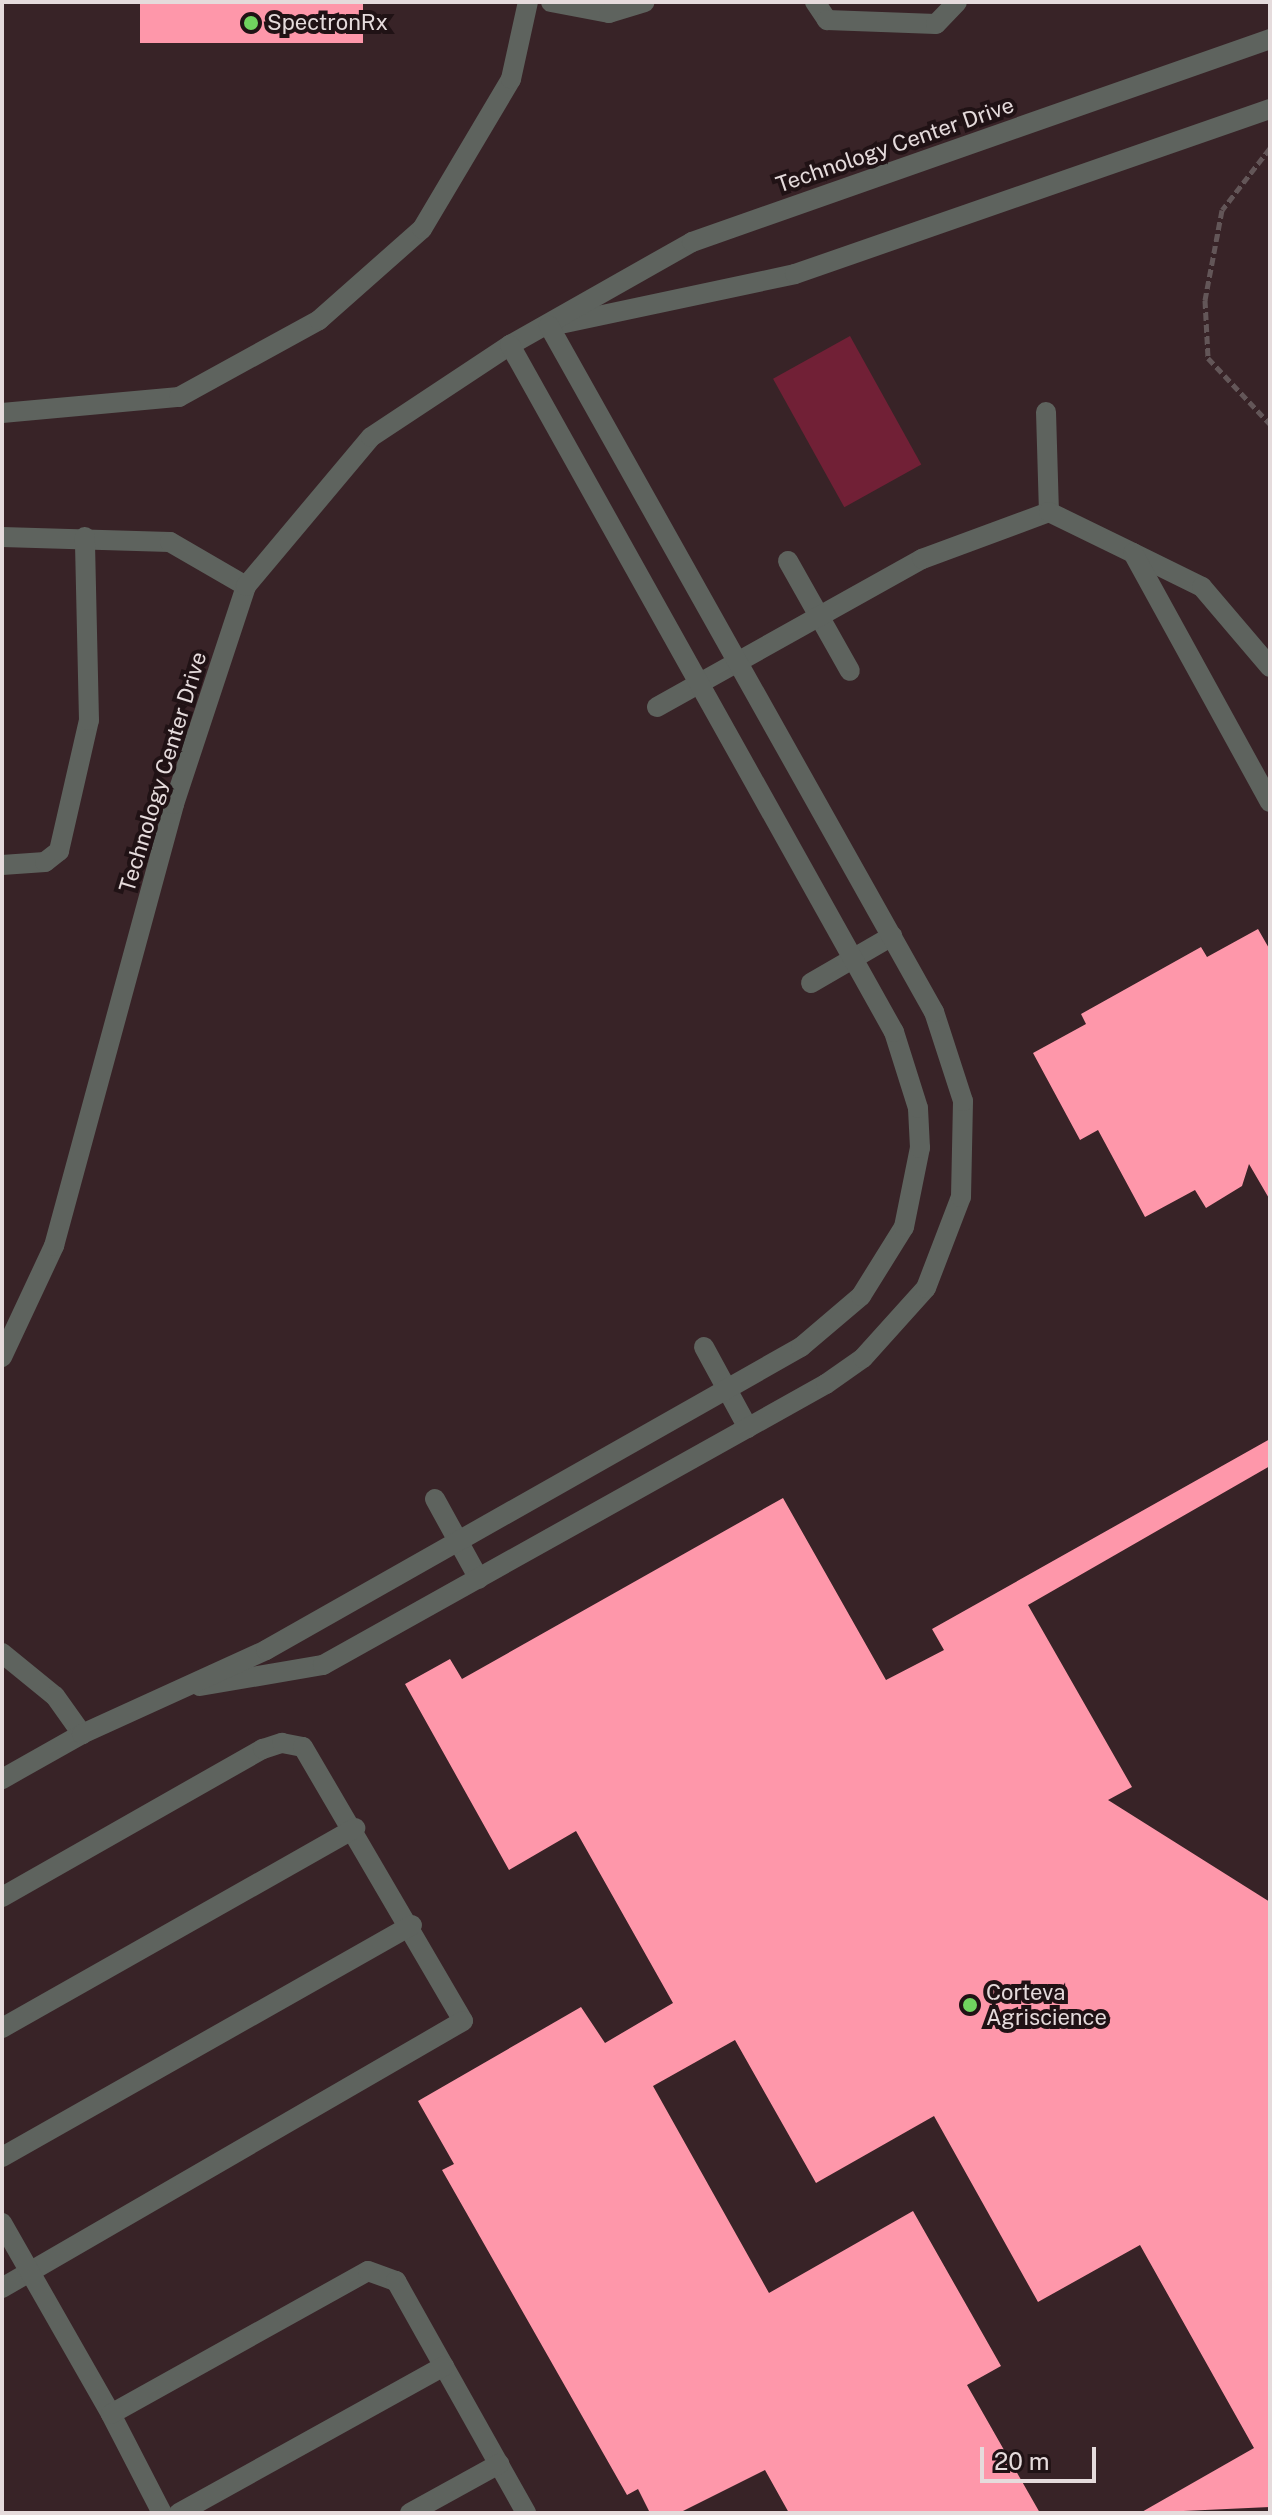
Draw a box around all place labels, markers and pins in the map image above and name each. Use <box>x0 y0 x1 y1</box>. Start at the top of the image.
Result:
place label: SpectronRx <box>267 10 388 36</box>
marker: SpectronRx <box>242 14 260 32</box>
place label: Corteva Agriscience <box>986 1979 1107 2030</box>
marker: Corteva Agriscience <box>961 1996 979 2014</box>

